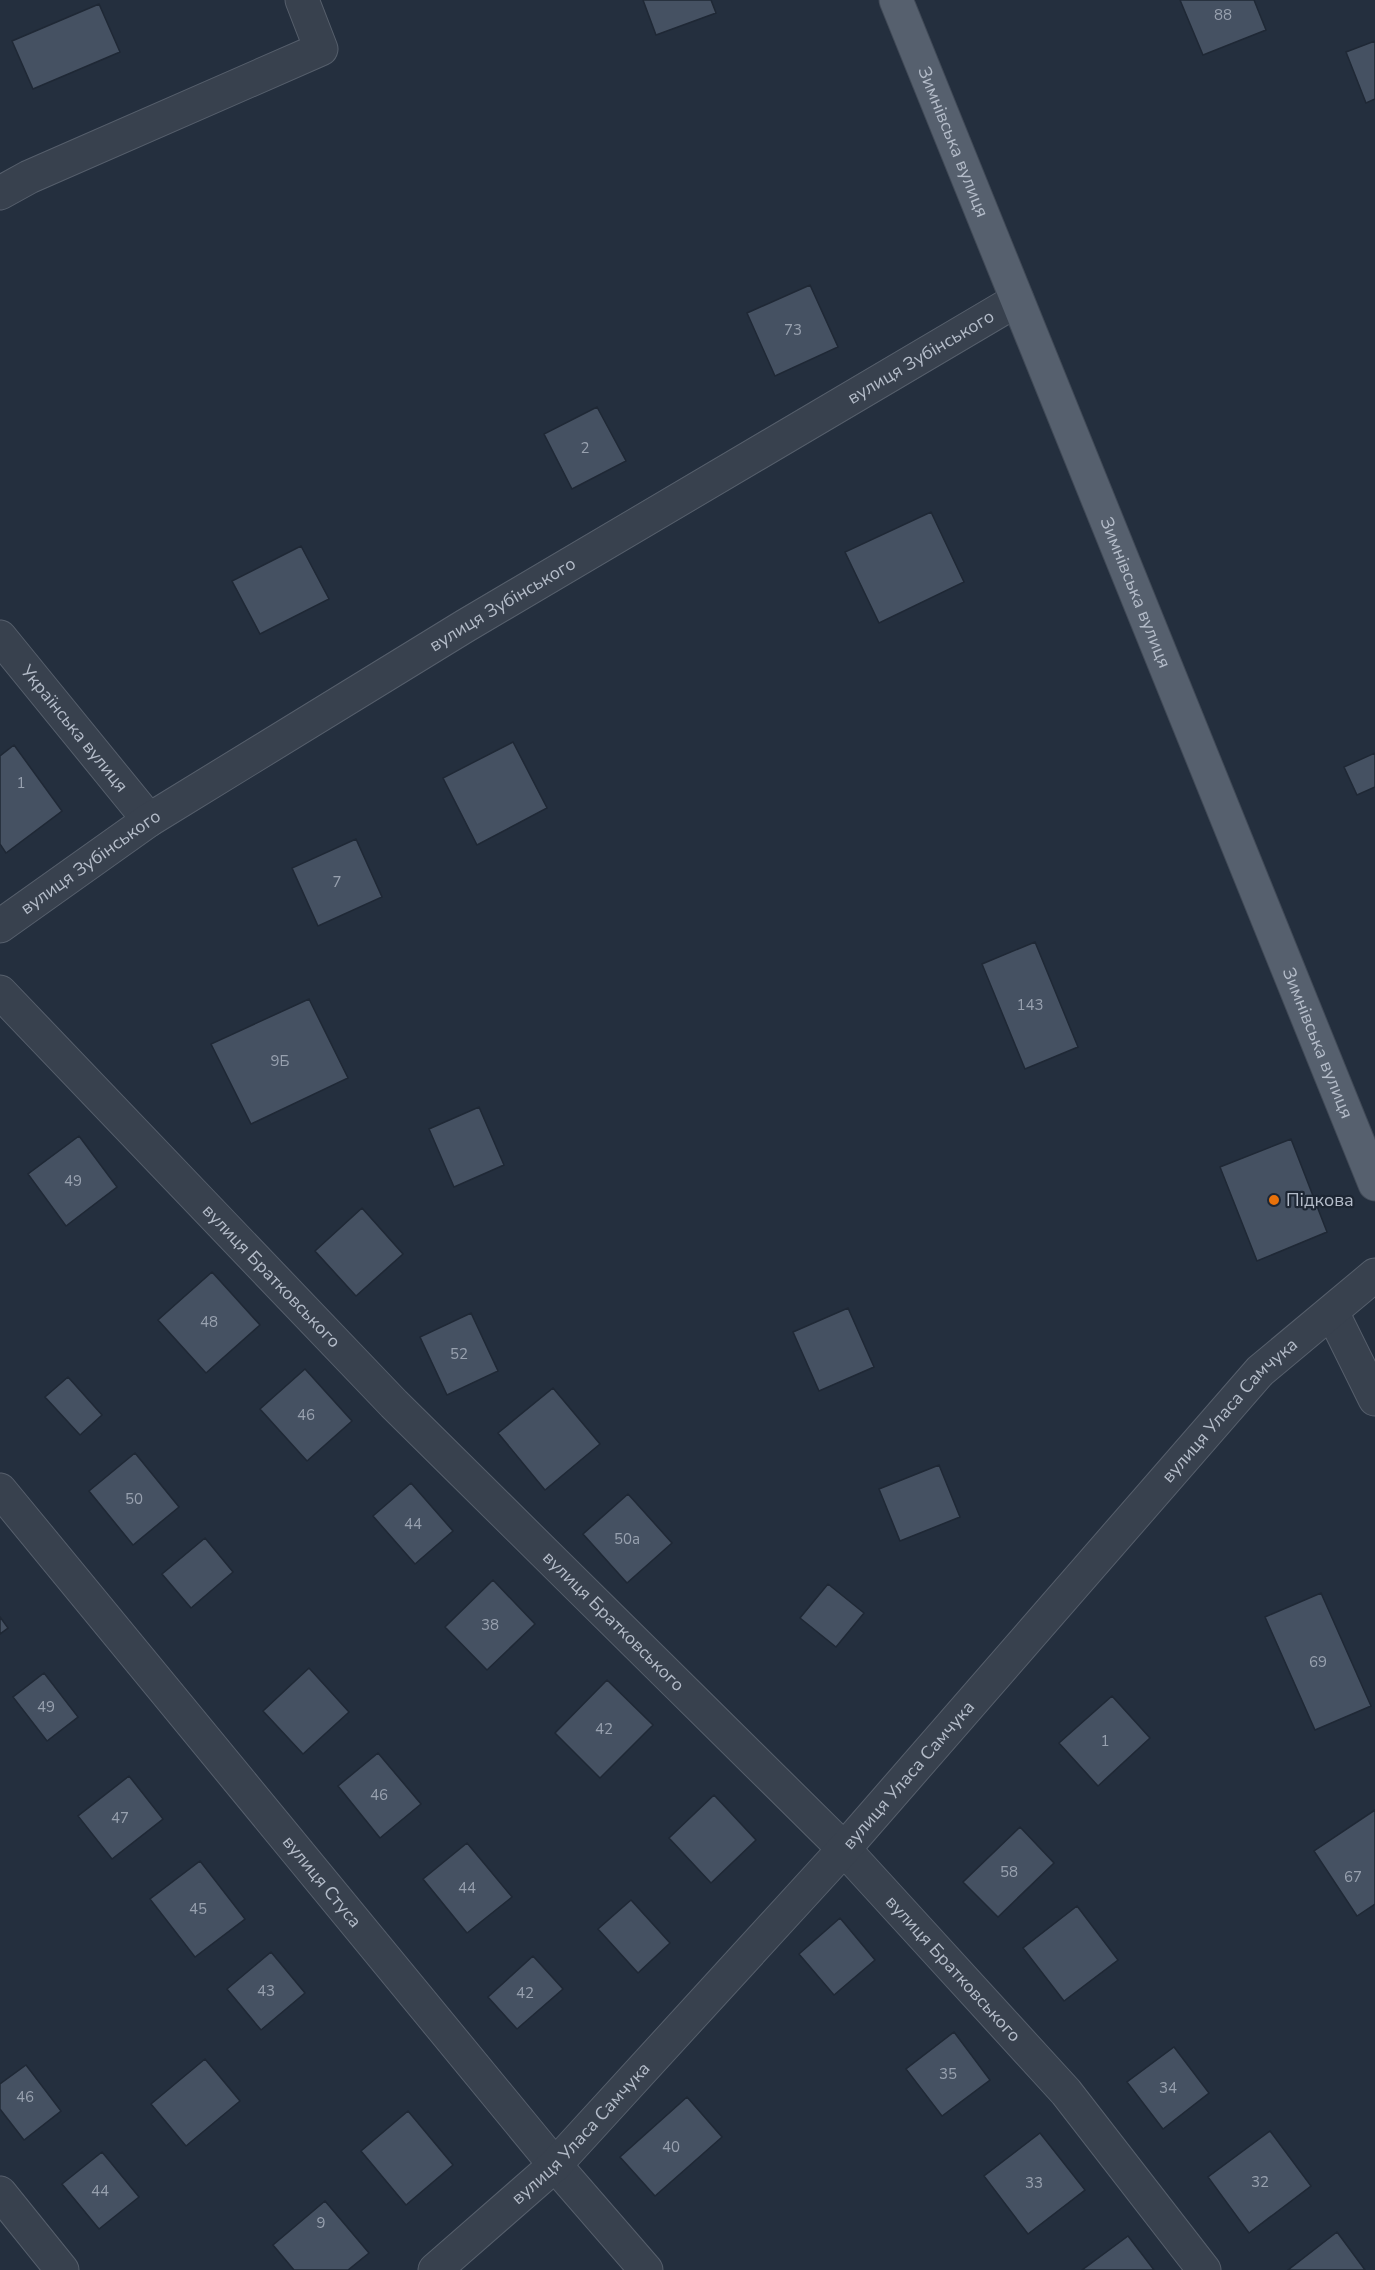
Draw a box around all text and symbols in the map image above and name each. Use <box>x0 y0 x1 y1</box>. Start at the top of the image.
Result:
house number: 88 <box>1214 5 1232 25</box>
street label: Зимнівська вулиця <box>912 63 995 221</box>
street label: вулиця Зубінського <box>843 304 999 410</box>
house number: 73 <box>784 320 802 340</box>
house number: 2 <box>580 438 590 458</box>
street label: Зимнівська вулиця <box>1094 513 1177 671</box>
street label: вулиця Зубінського <box>425 551 580 657</box>
street label: Українська вулиця <box>15 659 134 797</box>
house number: 1 <box>16 773 26 793</box>
street label: вулиця Зубінського <box>16 804 165 920</box>
house number: 7 <box>332 872 342 892</box>
street label: Зимнівська вулиця <box>1277 964 1359 1122</box>
house number: 143 <box>1016 995 1044 1015</box>
house number: 9Б <box>271 1051 290 1071</box>
house number: 49 <box>64 1171 82 1191</box>
place label: Підкова <box>1286 1188 1354 1212</box>
marker: Підкова <box>1267 1193 1281 1207</box>
street label: вулиця Братковського <box>197 1199 346 1353</box>
house number: 48 <box>200 1312 218 1332</box>
street label: вулиця Уласа Самчука <box>1156 1333 1303 1488</box>
house number: 52 <box>450 1344 468 1364</box>
house number: 46 <box>297 1405 315 1425</box>
house number: 50 <box>125 1489 143 1509</box>
house number: 44 <box>404 1514 422 1534</box>
house number: 50а <box>614 1529 640 1549</box>
street label: вулиця Братковського <box>538 1546 690 1697</box>
house number: 38 <box>481 1615 499 1635</box>
house number: 69 <box>1309 1652 1327 1672</box>
street label: вулиця Уласа Самчука <box>837 1695 980 1854</box>
house number: 49 <box>37 1697 55 1717</box>
house number: 42 <box>595 1719 613 1739</box>
house number: 1 <box>1100 1731 1110 1751</box>
house number: 46 <box>370 1785 388 1805</box>
house number: 47 <box>111 1808 129 1828</box>
street label: вулиця Стуса <box>277 1831 367 1933</box>
house number: 58 <box>1000 1862 1018 1882</box>
house number: 67 <box>1344 1867 1362 1887</box>
house number: 44 <box>458 1878 476 1898</box>
street label: вулиця Братковського <box>880 1890 1026 2047</box>
house number: 45 <box>189 1899 207 1919</box>
house number: 43 <box>257 1981 275 2001</box>
house number: 42 <box>516 1983 534 2003</box>
street label: вулиця Уласа Самчука <box>506 2057 655 2210</box>
house number: 35 <box>939 2064 957 2084</box>
house number: 34 <box>1159 2078 1177 2098</box>
house number: 46 <box>16 2087 34 2107</box>
house number: 40 <box>662 2137 680 2157</box>
house number: 32 <box>1251 2172 1269 2192</box>
house number: 33 <box>1025 2173 1043 2193</box>
house number: 44 <box>91 2181 109 2201</box>
house number: 9 <box>316 2213 326 2233</box>

